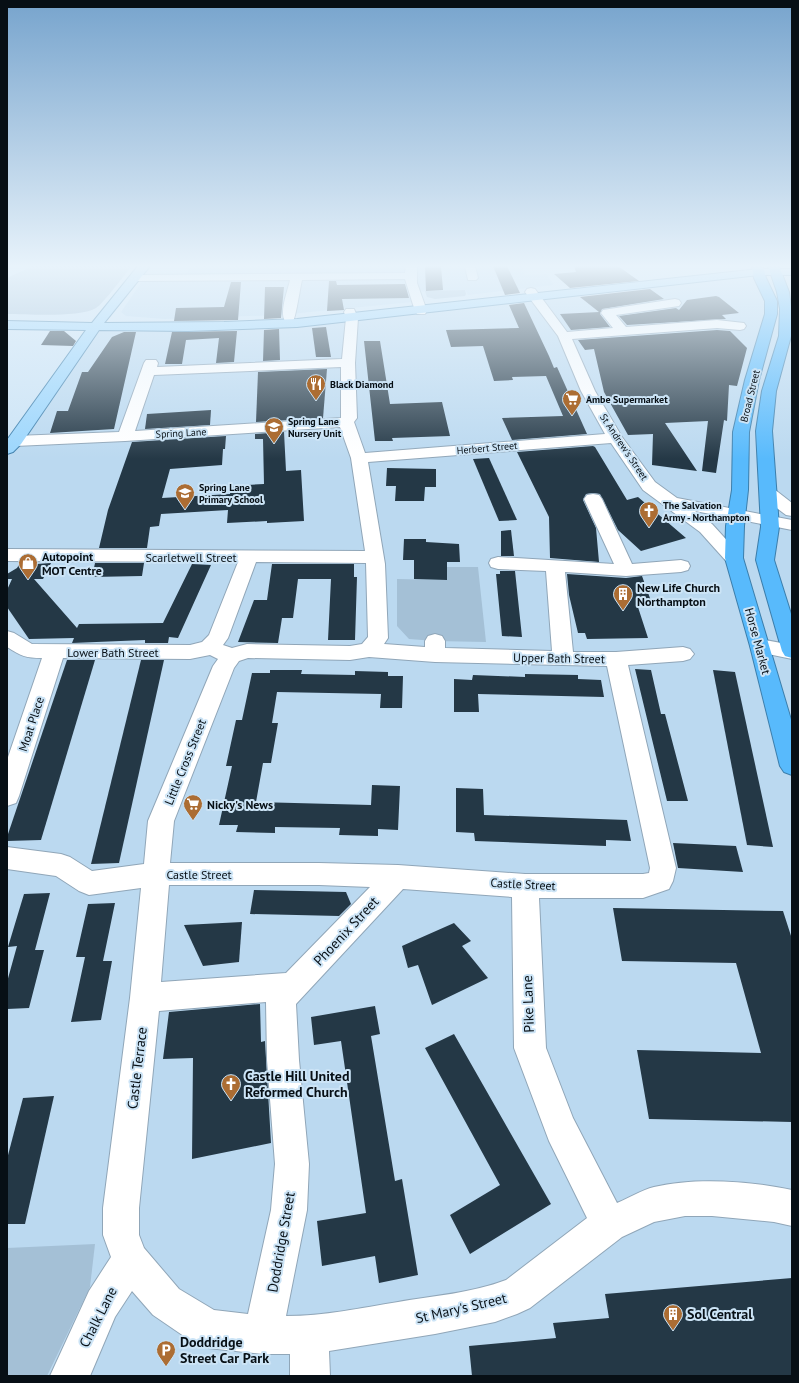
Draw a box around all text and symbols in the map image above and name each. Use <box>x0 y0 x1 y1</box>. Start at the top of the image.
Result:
street label: Broad Street <box>737 368 763 423</box>
restaurant icon: Black Diamond <box>305 373 327 401</box>
place label: Black Diamond <box>330 378 394 391</box>
supermarket icon: Ambe Supermarket <box>561 388 583 416</box>
place label: Ambe Supermarket <box>586 393 668 406</box>
street label: St Andrew's Street <box>597 411 651 483</box>
place label: Spring Lane Nursery Unit <box>288 415 342 440</box>
school or university icon: Spring Lane Nursery Unit <box>263 416 285 444</box>
street label: Spring Lane <box>155 425 207 441</box>
street label: Herbert Street <box>456 439 519 457</box>
place label: Spring Lane Primary School <box>199 481 263 506</box>
school or university icon: Spring Lane Primary School <box>174 482 196 510</box>
place label: The Salvation Army - Northampton <box>663 499 750 524</box>
church icon: The Salvation Army - Northampton <box>638 500 660 528</box>
place label: Autopoint MOT Centre <box>42 549 102 578</box>
street label: Scarletwell Street <box>145 550 237 565</box>
shop icon: Autopoint MOT Centre <box>17 552 39 580</box>
place label: New Life Church Northampton <box>637 580 720 609</box>
building icon: New Life Church Northampton <box>612 583 634 611</box>
street label: Horse Market <box>742 606 774 676</box>
street label: Lower Bath Street <box>67 645 159 660</box>
street label: Upper Bath Street <box>513 650 605 666</box>
street label: Moat Place <box>15 695 47 753</box>
street label: Little Cross Street <box>161 717 209 807</box>
supermarket icon: Nicky's News <box>182 793 204 821</box>
place label: Nicky's News <box>207 797 273 812</box>
street label: Castle Street <box>166 867 232 882</box>
street label: Castle Street <box>490 875 556 893</box>
street label: Phoenix Street <box>309 893 383 969</box>
street label: Pike Lane <box>518 975 538 1033</box>
street label: Castle Terrace <box>123 1026 151 1110</box>
place label: Castle Hill United Reformed Church <box>245 1067 349 1101</box>
church icon: Castle Hill United Reformed Church <box>220 1073 242 1101</box>
street label: Doddridge Street <box>263 1190 299 1294</box>
street label: Chalk Lane <box>75 1284 121 1350</box>
street label: St Mary's Street <box>414 1289 508 1327</box>
building icon: Sol Central <box>662 1303 684 1331</box>
place label: Sol Central <box>687 1305 753 1323</box>
place label: Doddridge Street Car Park <box>180 1333 269 1367</box>
parking icon: Doddridge Street Car Park <box>155 1339 177 1367</box>

